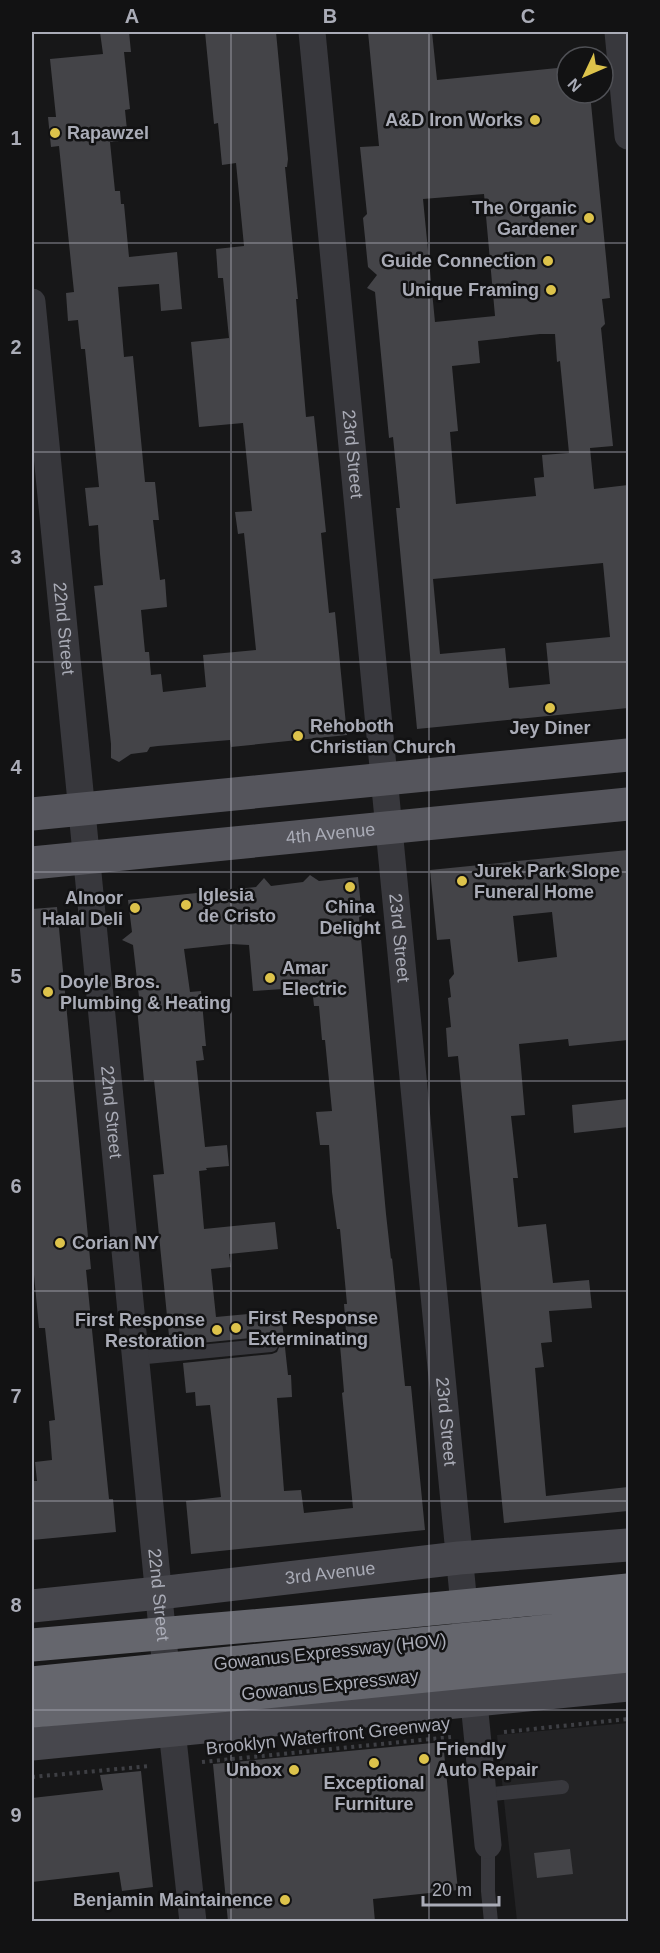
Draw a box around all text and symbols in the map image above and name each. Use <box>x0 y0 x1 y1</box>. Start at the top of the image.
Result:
text: A <box>125 5 139 27</box>
text: B <box>323 5 337 27</box>
text: C <box>521 5 535 27</box>
north arrow <box>555 45 615 105</box>
text: N <box>564 75 585 95</box>
place label: A&D Iron Works <box>385 110 523 130</box>
marker: A&D Iron Works <box>528 113 542 127</box>
place label: Rapawzel <box>67 123 149 143</box>
marker: Rapawzel <box>48 126 62 140</box>
text: 1 <box>10 127 22 149</box>
place label: The Organic Gardener <box>472 198 577 239</box>
marker: The Organic Gardener <box>582 211 596 225</box>
place label: Guide Connection <box>381 251 536 271</box>
marker: Guide Connection <box>541 254 555 268</box>
place label: Unique Framing <box>402 280 539 300</box>
marker: Unique Framing <box>544 283 558 297</box>
text: 2 <box>10 336 22 358</box>
street label: 23rd Street <box>339 409 367 499</box>
text: 3 <box>10 546 22 568</box>
street label: 22nd Street <box>50 581 79 676</box>
marker: Jey Diner <box>543 701 557 715</box>
place label: Rehoboth Christian Church <box>310 716 456 757</box>
place label: Jey Diner <box>509 718 591 738</box>
marker: Rehoboth Christian Church <box>291 729 305 743</box>
text: 4 <box>10 756 22 778</box>
street label: 4th Avenue <box>285 819 376 848</box>
place label: Jurek Park Slope Funeral Home <box>474 861 620 902</box>
marker: Jurek Park Slope Funeral Home <box>455 874 469 888</box>
marker: China Delight <box>343 880 357 894</box>
place label: Iglesia de Cristo <box>198 885 276 926</box>
place label: Alnoor Halal Deli <box>42 888 123 929</box>
street label: 23rd Street <box>385 892 414 983</box>
place label: China Delight <box>320 897 381 938</box>
marker: Iglesia de Cristo <box>179 898 193 912</box>
marker: Alnoor Halal Deli <box>128 901 142 915</box>
place label: Amar Electric <box>282 958 347 999</box>
text: 5 <box>10 965 22 987</box>
marker: Amar Electric <box>263 971 277 985</box>
place label: Doyle Bros. Plumbing & Heating <box>60 972 231 1013</box>
marker: Doyle Bros. Plumbing & Heating <box>41 985 55 999</box>
street label: 22nd Street <box>97 1065 126 1159</box>
text: 6 <box>10 1175 22 1197</box>
place label: Corian NY <box>72 1233 159 1253</box>
marker: Corian NY <box>53 1236 67 1250</box>
place label: First Response Exterminating <box>248 1308 378 1349</box>
place label: First Response Restoration <box>75 1310 205 1351</box>
marker: First Response Exterminating <box>229 1321 243 1335</box>
marker: First Response Restoration <box>210 1323 224 1337</box>
street label: 23rd Street <box>432 1376 460 1467</box>
text: 7 <box>10 1385 22 1407</box>
street label: 22nd Street <box>144 1547 173 1642</box>
street label: 3rd Avenue <box>284 1558 376 1588</box>
text: 8 <box>10 1594 22 1616</box>
street label: Gowanus Expressway (HOV) <box>213 1630 447 1674</box>
street label: Gowanus Expressway <box>240 1666 420 1704</box>
street label: Brooklyn Waterfront Greenway <box>205 1713 451 1759</box>
place label: Friendly Auto Repair <box>436 1739 538 1780</box>
marker: Friendly Auto Repair <box>417 1752 431 1766</box>
marker: Exceptional Furniture <box>367 1756 381 1770</box>
place label: Unbox <box>226 1760 282 1780</box>
marker: Unbox <box>287 1763 301 1777</box>
place label: Exceptional Furniture <box>323 1773 425 1814</box>
text: 9 <box>10 1804 22 1826</box>
scale bar <box>423 1869 500 1907</box>
text: 20 m <box>432 1880 472 1900</box>
place label: Benjamin Maintainence <box>73 1890 273 1910</box>
marker: Benjamin Maintainence <box>278 1893 292 1907</box>

